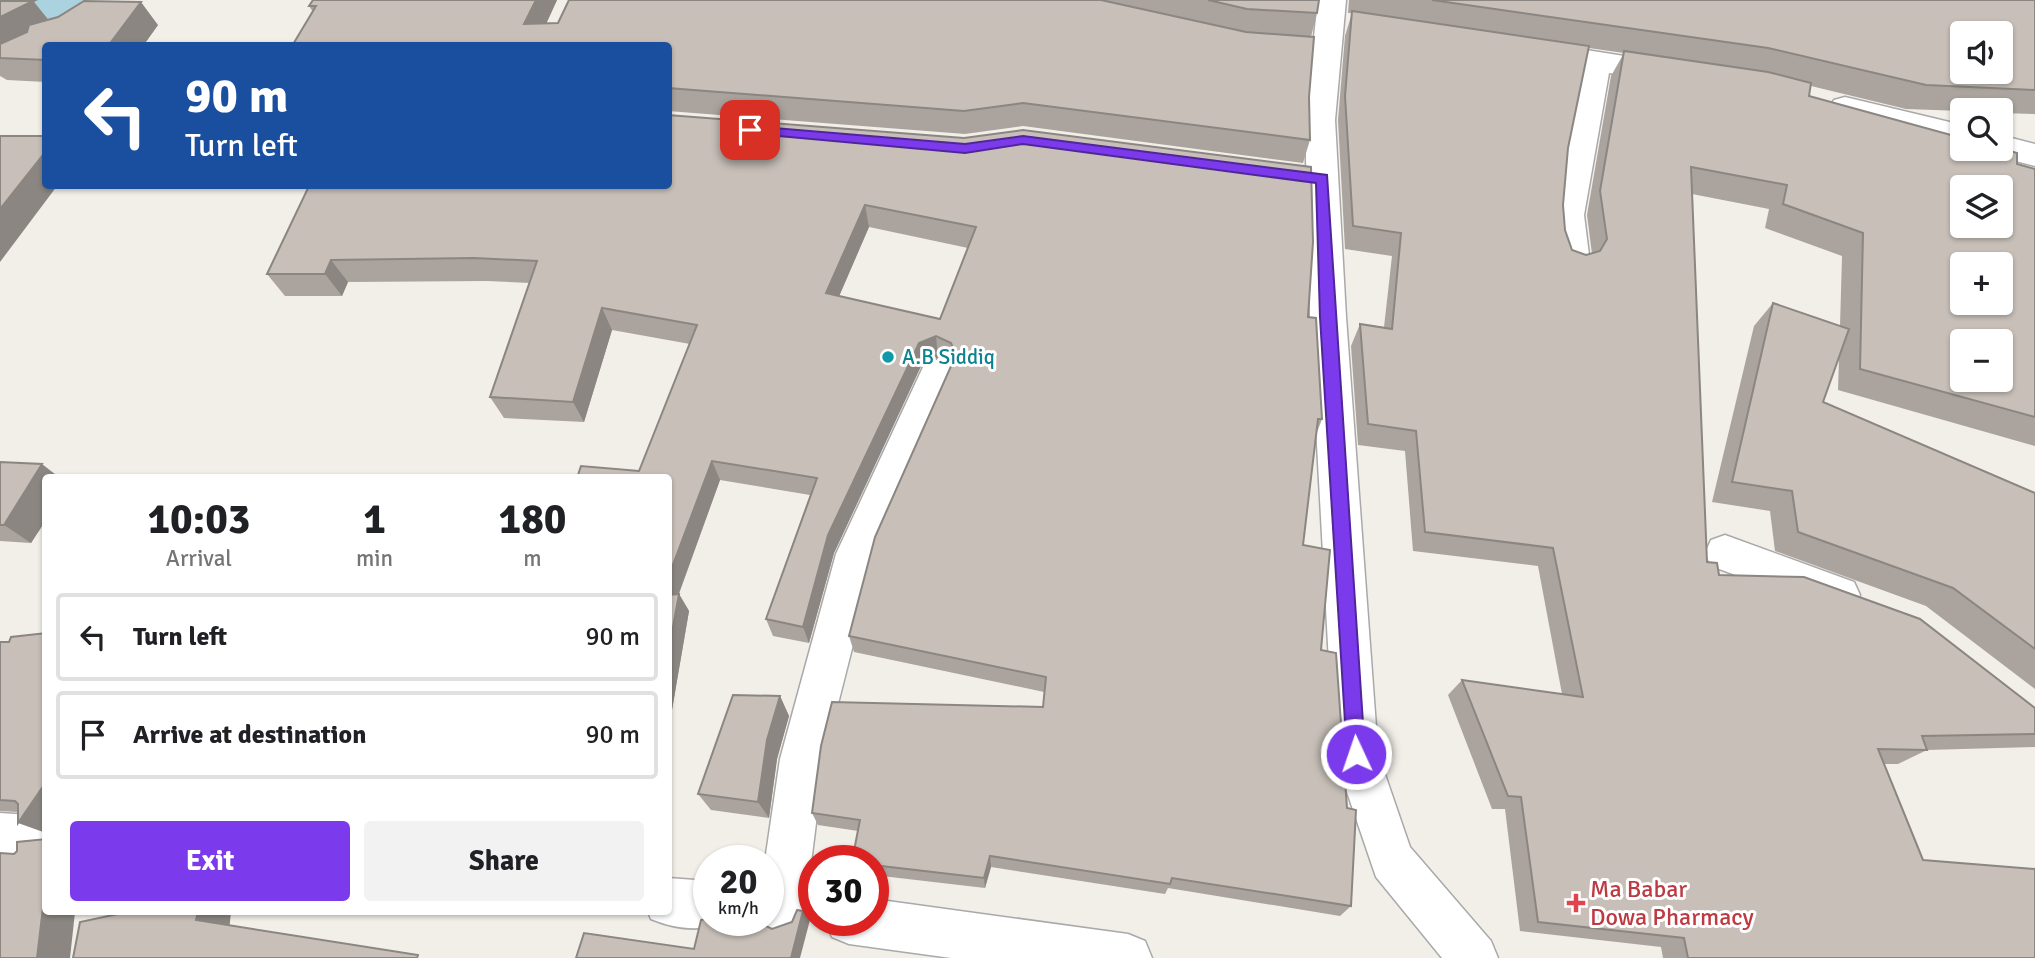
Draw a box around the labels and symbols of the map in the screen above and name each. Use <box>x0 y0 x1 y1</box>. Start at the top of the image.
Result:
pin <box>720 100 780 160</box>
place label: A.B Siddiq <box>902 344 995 370</box>
marker: A.B Siddiq <box>880 349 896 365</box>
position arrow <box>1319 717 1393 791</box>
speed limit sign: 30 <box>798 845 889 936</box>
place label: Ma Babar Dowa Pharmacy <box>1590 874 1754 932</box>
marker: Ma Babar Dowa Pharmacy <box>1568 895 1584 911</box>

